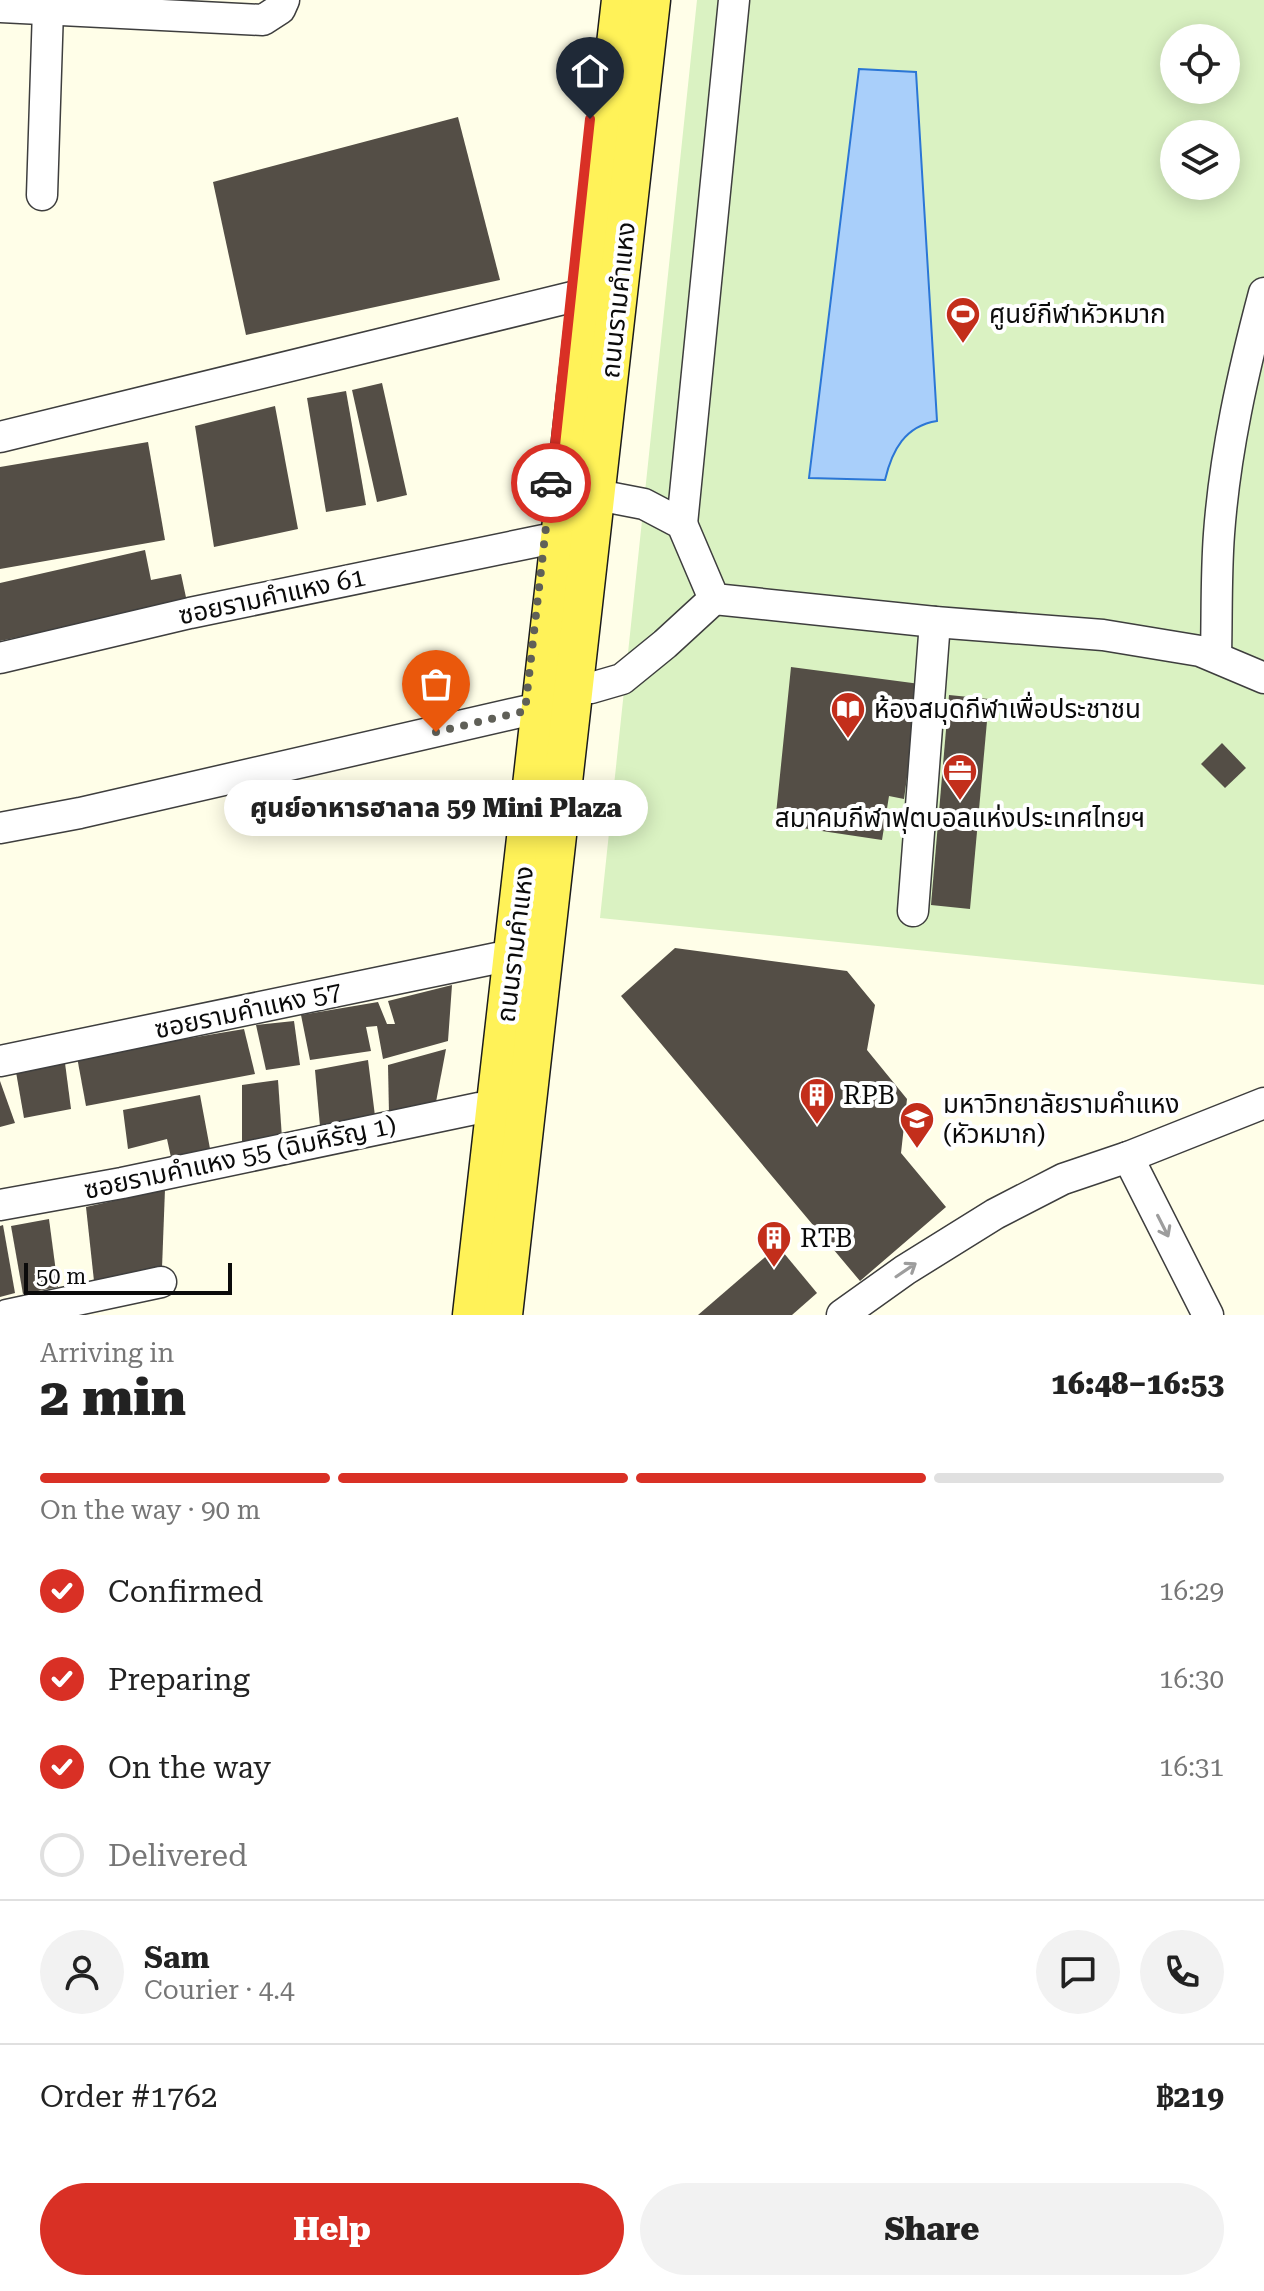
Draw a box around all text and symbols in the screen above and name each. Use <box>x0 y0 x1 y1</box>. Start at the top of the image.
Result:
map controls <box>1160 24 1240 200</box>
button: locate <box>1160 24 1240 104</box>
pin <box>556 37 624 119</box>
icon: home <box>568 49 612 93</box>
button: layers <box>1160 120 1240 200</box>
street label: ถนนรามคำแหง <box>595 220 641 380</box>
sports icon: ศูนย์กีฬาหัวหมาก <box>944 295 982 345</box>
place label: ศูนย์กีฬาหัวหมาก <box>989 299 1166 330</box>
courier <box>511 443 591 523</box>
icon: car <box>529 461 573 505</box>
street label: ซอยรามคำแหง 61 <box>176 562 368 630</box>
pin <box>402 650 470 732</box>
icon: bag <box>414 662 458 706</box>
library icon: ห้องสมุดกีฬาเพื่อประชาชน <box>829 690 867 740</box>
place label: ห้องสมุดกีฬาเพื่อประชาชน <box>874 691 1141 725</box>
office icon: สมาคมกีฬาฟุตบอลแห่งประเทศไทยฯ <box>941 752 979 802</box>
callout: ศูนย์อาหารฮาลาล 59 Mini Plaza <box>224 780 648 836</box>
text: ศูนย์อาหารฮาลาล 59 Mini Plaza <box>250 793 622 823</box>
place label: สมาคมกีฬาฟุตบอลแห่งประเทศไทยฯ <box>775 803 1145 834</box>
street label: ถนนรามคำแหง <box>491 864 539 1024</box>
street label: ซอยรามคำแหง 57 <box>152 976 344 1044</box>
building icon: RPB <box>798 1076 836 1126</box>
place label: RPB <box>843 1080 895 1110</box>
place label: มหาวิทยาลัยรามคำแหง (หัวหมาก) <box>943 1089 1179 1149</box>
school or university icon: มหาวิทยาลัยรามคำแหง (หัวหมาก) <box>898 1100 936 1150</box>
street label: ซอยรามคำแหง 55 (ฉิมหิรัญ 1) <box>81 1109 399 1205</box>
one-way arrow <box>1156 1214 1172 1238</box>
building icon: RTB <box>755 1219 793 1269</box>
place label: RTB <box>800 1223 852 1253</box>
scale bar <box>24 1259 232 1295</box>
one-way arrow <box>894 1262 916 1278</box>
text: 50 m <box>36 1264 86 1289</box>
text: Arriving in <box>40 1338 174 1368</box>
text: 16:48–16:53 <box>1051 1366 1224 1401</box>
text: 2 min <box>40 1367 186 1428</box>
text: On the way · 90 m <box>40 1495 260 1525</box>
icon: check <box>40 1569 84 1613</box>
text: Confirmed <box>108 1574 263 1609</box>
text: 16:29 <box>1159 1576 1224 1606</box>
icon: check <box>40 1657 84 1701</box>
text: Preparing <box>108 1662 250 1697</box>
text: 16:30 <box>1159 1664 1224 1694</box>
icon: check <box>40 1745 84 1789</box>
text: On the way <box>108 1750 271 1785</box>
text: 16:31 <box>1159 1752 1224 1782</box>
text: Delivered <box>108 1838 247 1873</box>
button: person <box>40 1930 124 2014</box>
button: chat <box>1036 1930 1120 2014</box>
button: phone <box>1140 1930 1224 2014</box>
text: Sam <box>144 1940 210 1975</box>
text: Courier · 4.4 <box>144 1975 294 2005</box>
text: Order #1762 <box>40 2079 218 2114</box>
text: ฿219 <box>1157 2079 1224 2114</box>
button: Help <box>40 2183 624 2275</box>
button: Share <box>640 2183 1224 2275</box>

